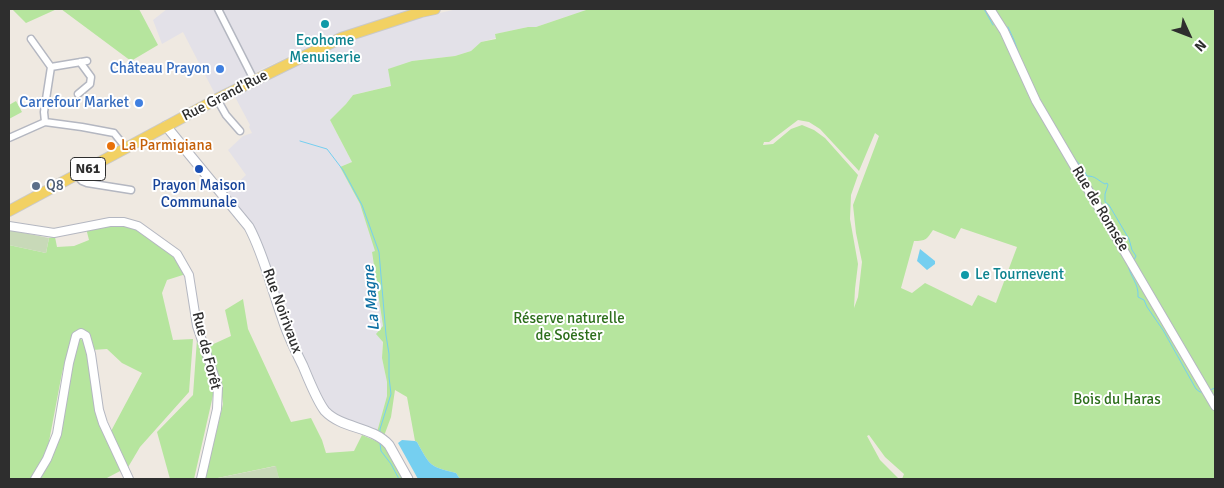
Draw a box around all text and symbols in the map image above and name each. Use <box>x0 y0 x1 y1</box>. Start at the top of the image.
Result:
north arrow <box>1164 10 1214 60</box>
marker: Ecohome Menuiserie <box>319 18 331 30</box>
place label: Ecohome Menuiserie <box>289 32 361 67</box>
text: N <box>1191 36 1210 55</box>
place label: Château Prayon <box>110 60 210 78</box>
marker: Château Prayon <box>214 63 226 75</box>
street label: Rue Grand'Rue <box>179 67 271 125</box>
place label: Carrefour Market <box>19 94 129 112</box>
marker: Carrefour Market <box>133 97 145 109</box>
place label: La Parmigiana <box>121 137 212 155</box>
marker: La Parmigiana <box>105 140 117 152</box>
road number: N61 <box>70 157 106 180</box>
marker: Prayon Maison Communale <box>193 163 205 175</box>
street label: Rue de Romsée <box>1067 163 1133 255</box>
place label: Q8 <box>46 177 64 195</box>
place label: Prayon Maison Communale <box>152 177 246 212</box>
marker: Q8 <box>30 180 42 192</box>
water label: La Magne <box>360 264 384 332</box>
street label: Rue Noirivaux <box>258 266 306 356</box>
place label: Le Tournevent <box>975 266 1064 284</box>
marker: Le Tournevent <box>959 269 971 281</box>
street label: Rue de Forêt <box>188 310 224 392</box>
park label: Réserve naturelle de Soëster <box>513 310 625 345</box>
park label: Bois du Haras <box>1073 391 1161 409</box>

